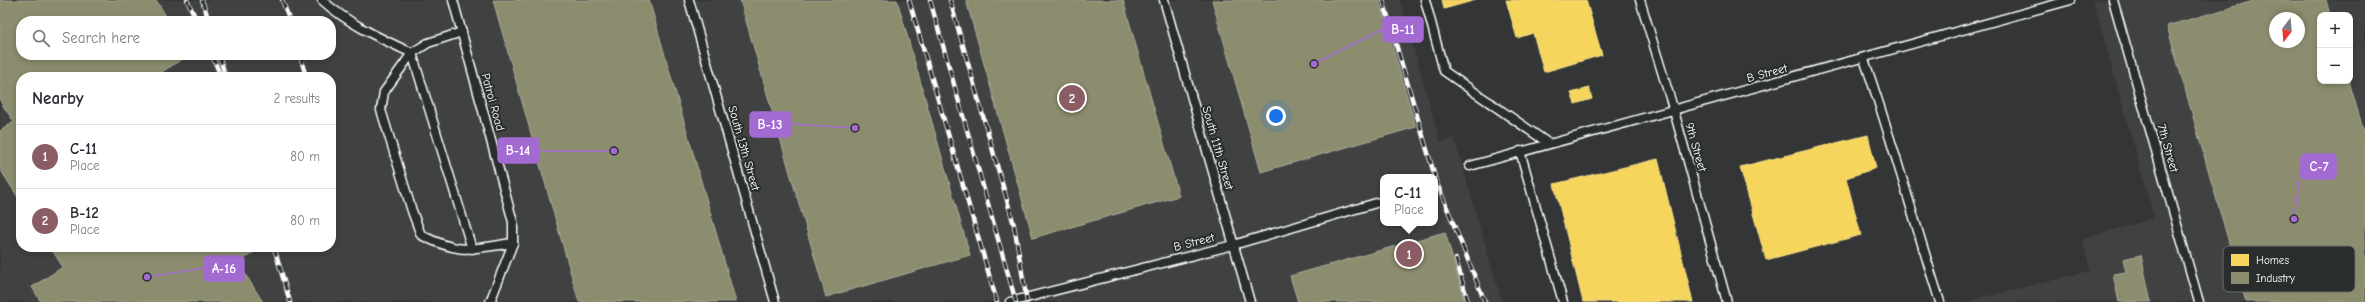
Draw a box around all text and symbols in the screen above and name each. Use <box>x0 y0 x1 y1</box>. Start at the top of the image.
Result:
north arrow <box>2269 12 2305 48</box>
map controls <box>2317 12 2353 84</box>
button: + <box>2317 12 2353 48</box>
search box <box>16 16 336 60</box>
callout: B-11 <box>1383 17 1423 42</box>
text: B-11 <box>1391 22 1415 37</box>
icon: search <box>30 27 52 49</box>
text: Search here <box>62 29 140 47</box>
button: − <box>2317 48 2353 84</box>
street label: B Street <box>1745 61 1789 85</box>
street label: Patrol Road <box>479 72 507 132</box>
pin: 2 <box>1059 83 1085 113</box>
text: Nearby <box>32 89 83 108</box>
text: 2 results <box>273 91 320 106</box>
street label: South 13th Street <box>725 104 763 193</box>
street label: South 11th Street <box>1199 105 1237 192</box>
your location <box>1266 106 1286 126</box>
callout: B-13 <box>750 112 791 137</box>
text: B-13 <box>758 117 782 132</box>
street label: 9th Street <box>1682 121 1710 174</box>
street label: 7th Street <box>2154 122 2182 174</box>
callout: B-14 <box>498 138 539 163</box>
text: C-11 <box>70 140 97 158</box>
text: B-14 <box>506 143 530 158</box>
text: 1 <box>42 149 48 164</box>
text: 80 m <box>290 149 320 164</box>
callout: C-7 <box>2301 154 2336 179</box>
text: Place <box>70 158 100 173</box>
text: C-7 <box>2310 159 2329 174</box>
popup <box>1380 174 1438 226</box>
text: C-11 <box>1394 184 1421 202</box>
text: Place <box>1394 202 1424 217</box>
text: B-12 <box>70 204 99 222</box>
text: 2 <box>42 213 48 228</box>
text: 80 m <box>290 213 320 228</box>
text: Place <box>70 222 100 237</box>
street label: B Street <box>1172 230 1216 254</box>
pin: 1 <box>1396 239 1422 269</box>
legend <box>2223 246 2355 292</box>
text: Homes <box>2256 254 2289 267</box>
callout: A-16 <box>204 256 244 281</box>
text: A-16 <box>212 261 236 276</box>
text: Industry <box>2256 272 2295 285</box>

